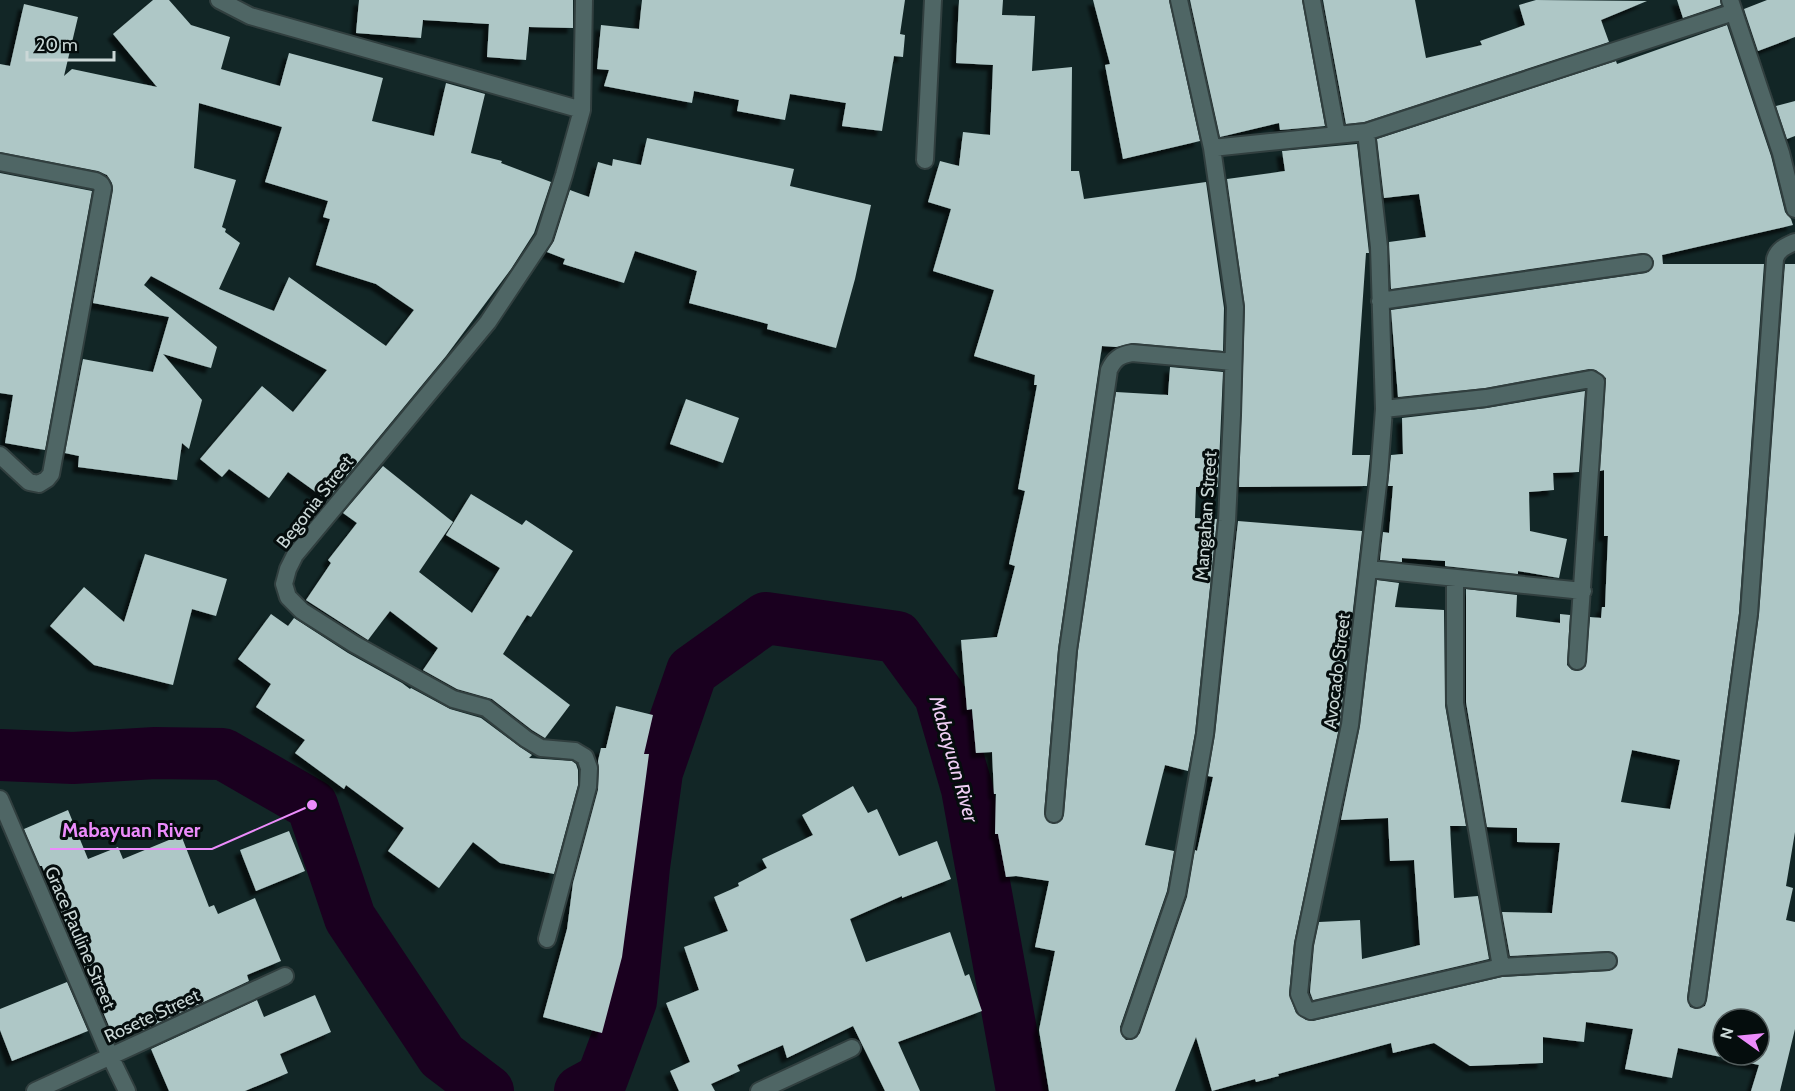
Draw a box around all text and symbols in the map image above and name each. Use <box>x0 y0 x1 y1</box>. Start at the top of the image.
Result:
scale bar <box>27 24 114 62</box>
text: 20 m <box>36 34 78 56</box>
street label: Begonia Street <box>272 451 358 553</box>
street label: Mangahan Street <box>1191 451 1221 581</box>
street label: Avocado Street <box>1319 612 1355 730</box>
water label: Mabayuan River <box>924 692 984 826</box>
callout: Mabayuan River <box>50 811 212 849</box>
text: Mabayuan River <box>62 818 201 842</box>
street label: Grace Pauline Street <box>40 863 120 1013</box>
street label: Rosete Street <box>101 984 203 1048</box>
north arrow <box>1711 1007 1771 1067</box>
text: N <box>1716 1025 1738 1041</box>

